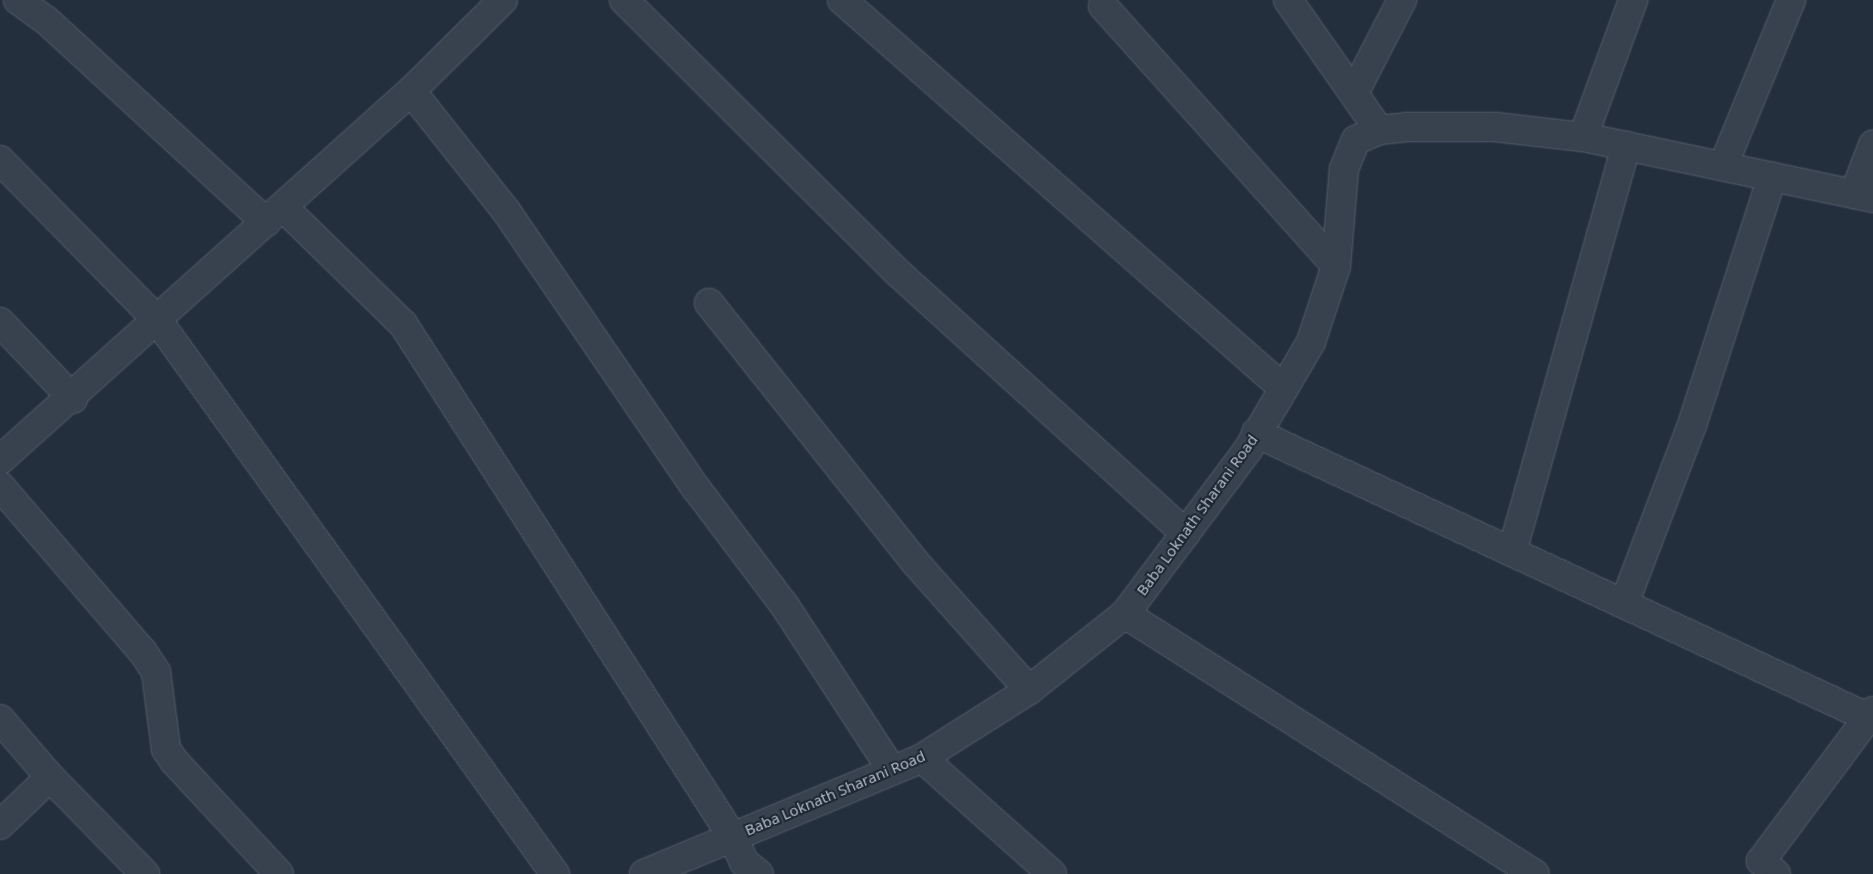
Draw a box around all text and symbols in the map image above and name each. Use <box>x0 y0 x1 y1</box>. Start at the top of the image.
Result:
street label: Baba Loknath Sharani Road <box>1133 431 1261 599</box>
street label: Baba Loknath Sharani Road <box>742 747 928 839</box>

